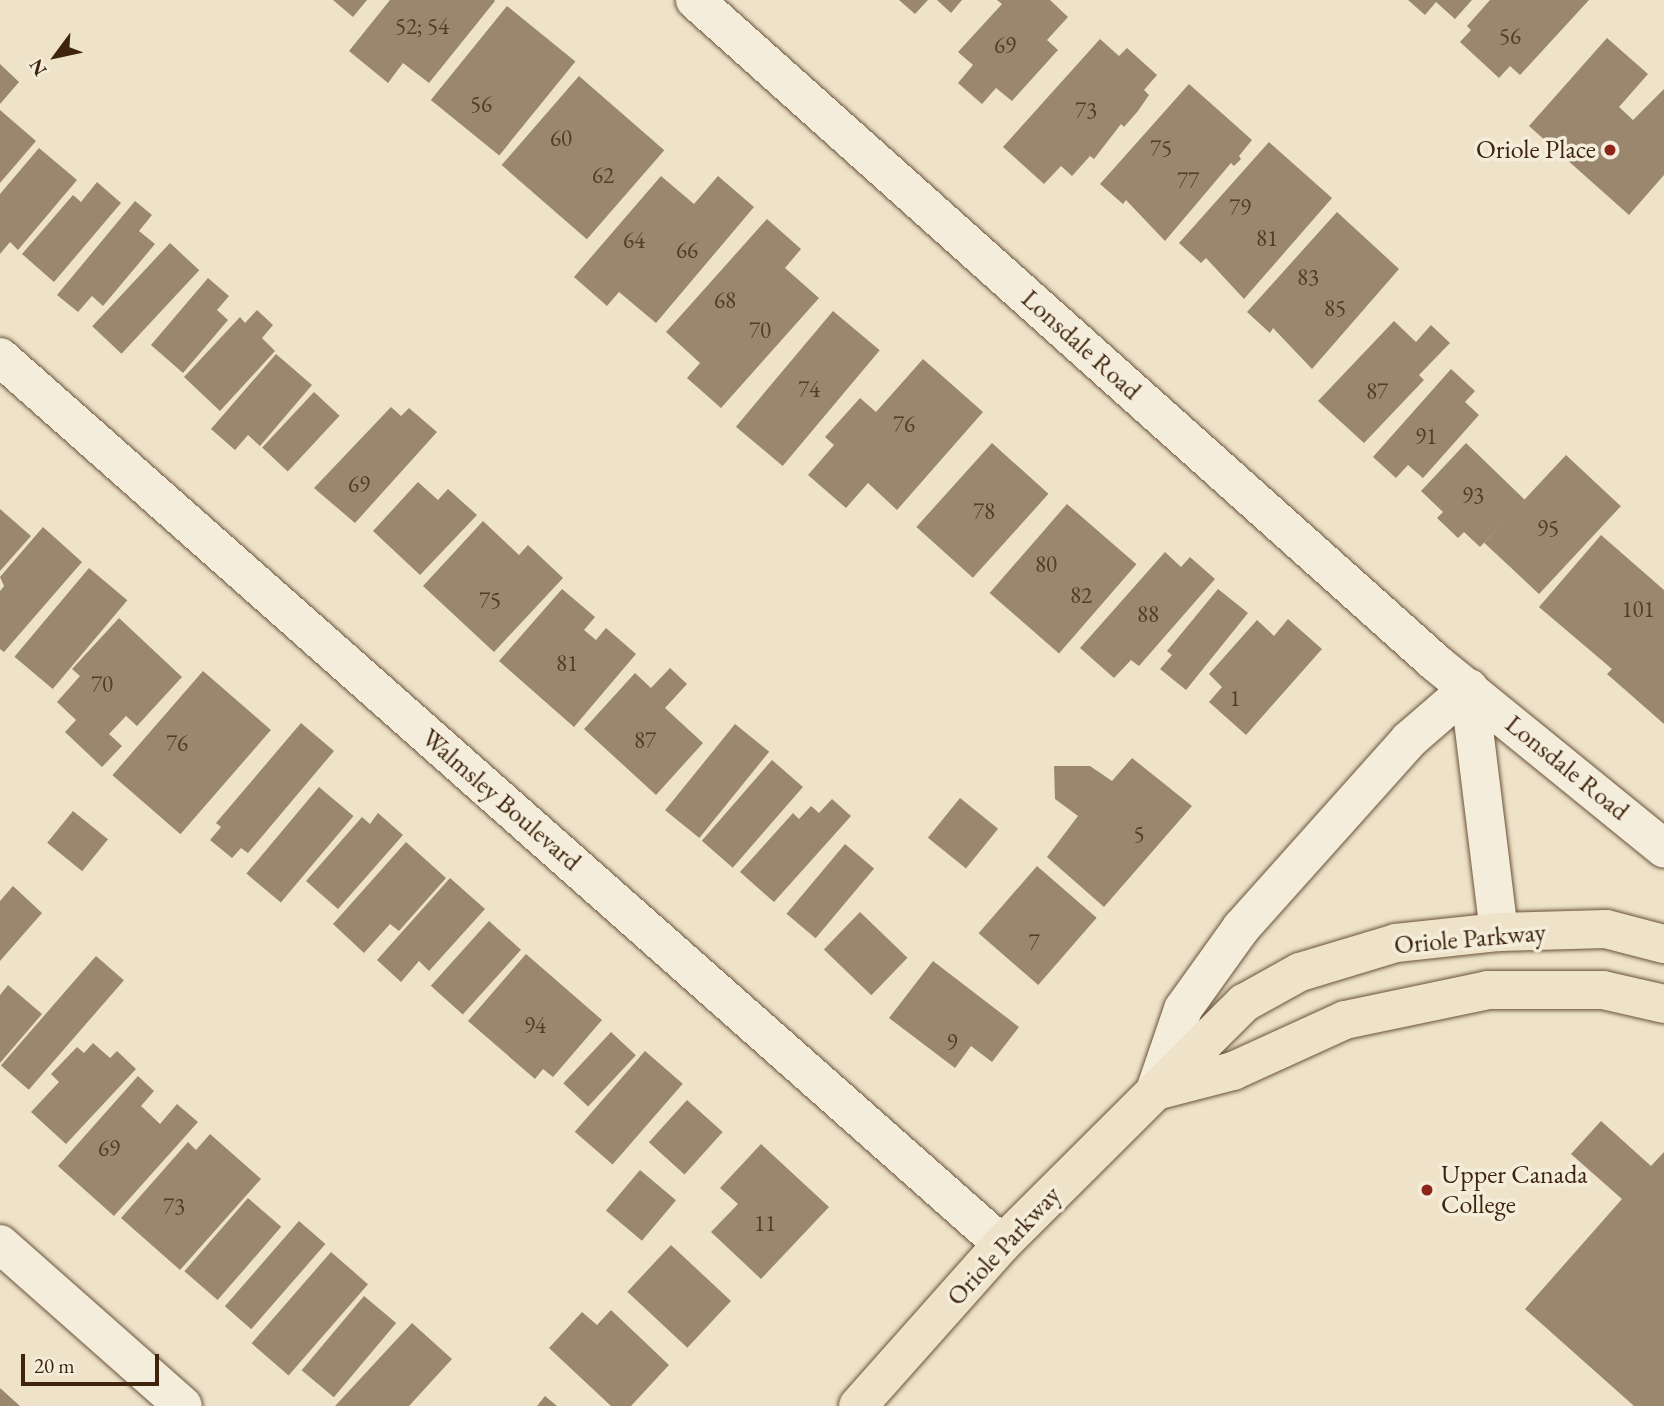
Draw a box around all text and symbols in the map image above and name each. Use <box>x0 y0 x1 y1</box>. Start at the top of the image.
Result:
house number: 52; 54 <box>395 12 449 40</box>
north arrow <box>21 21 91 91</box>
house number: 56 <box>1499 22 1521 50</box>
house number: 69 <box>994 31 1016 59</box>
text: N <box>23 54 53 81</box>
house number: 56 <box>470 90 492 118</box>
house number: 73 <box>1075 96 1097 124</box>
house number: 60 <box>550 124 572 152</box>
house number: 75 <box>1150 134 1172 162</box>
place label: Oriole Place <box>1476 134 1596 166</box>
marker: Oriole Place <box>1602 142 1618 158</box>
house number: 62 <box>592 161 614 189</box>
house number: 77 <box>1177 166 1199 194</box>
house number: 79 <box>1229 193 1251 221</box>
house number: 81 <box>1256 224 1278 252</box>
house number: 64 <box>623 226 645 254</box>
house number: 66 <box>676 236 698 264</box>
house number: 83 <box>1297 263 1319 291</box>
street label: Lonsdale Road <box>1015 283 1147 407</box>
house number: 68 <box>714 286 736 314</box>
house number: 85 <box>1324 294 1346 322</box>
house number: 70 <box>749 316 771 344</box>
house number: 74 <box>798 375 820 403</box>
house number: 87 <box>1366 377 1388 405</box>
house number: 76 <box>893 410 915 438</box>
house number: 91 <box>1415 422 1437 450</box>
house number: 69 <box>348 470 370 498</box>
house number: 93 <box>1462 481 1484 509</box>
house number: 78 <box>973 497 995 525</box>
house number: 95 <box>1537 514 1559 542</box>
house number: 80 <box>1035 550 1057 578</box>
house number: 82 <box>1070 581 1092 609</box>
house number: 75 <box>479 586 501 614</box>
house number: 101 <box>1621 595 1655 623</box>
house number: 88 <box>1137 600 1159 628</box>
house number: 81 <box>556 649 578 677</box>
house number: 70 <box>91 670 113 698</box>
house number: 1 <box>1229 684 1241 712</box>
street label: Lonsdale Road <box>1499 709 1635 827</box>
street label: Walmsley Boulevard <box>415 722 587 878</box>
house number: 87 <box>634 726 656 754</box>
house number: 76 <box>166 729 188 757</box>
house number: 5 <box>1133 820 1145 848</box>
street label: Oriole Parkway <box>1393 917 1547 961</box>
house number: 7 <box>1028 928 1040 956</box>
house number: 94 <box>524 1011 546 1039</box>
house number: 9 <box>946 1028 958 1056</box>
house number: 69 <box>98 1134 120 1162</box>
place label: Upper Canada College <box>1441 1159 1588 1220</box>
street label: Oriole Parkway <box>941 1180 1067 1312</box>
marker: Upper Canada College <box>1419 1182 1435 1198</box>
house number: 73 <box>163 1192 185 1220</box>
house number: 11 <box>754 1209 776 1237</box>
scale bar <box>24 1340 163 1384</box>
text: 20 m <box>34 1352 75 1379</box>

